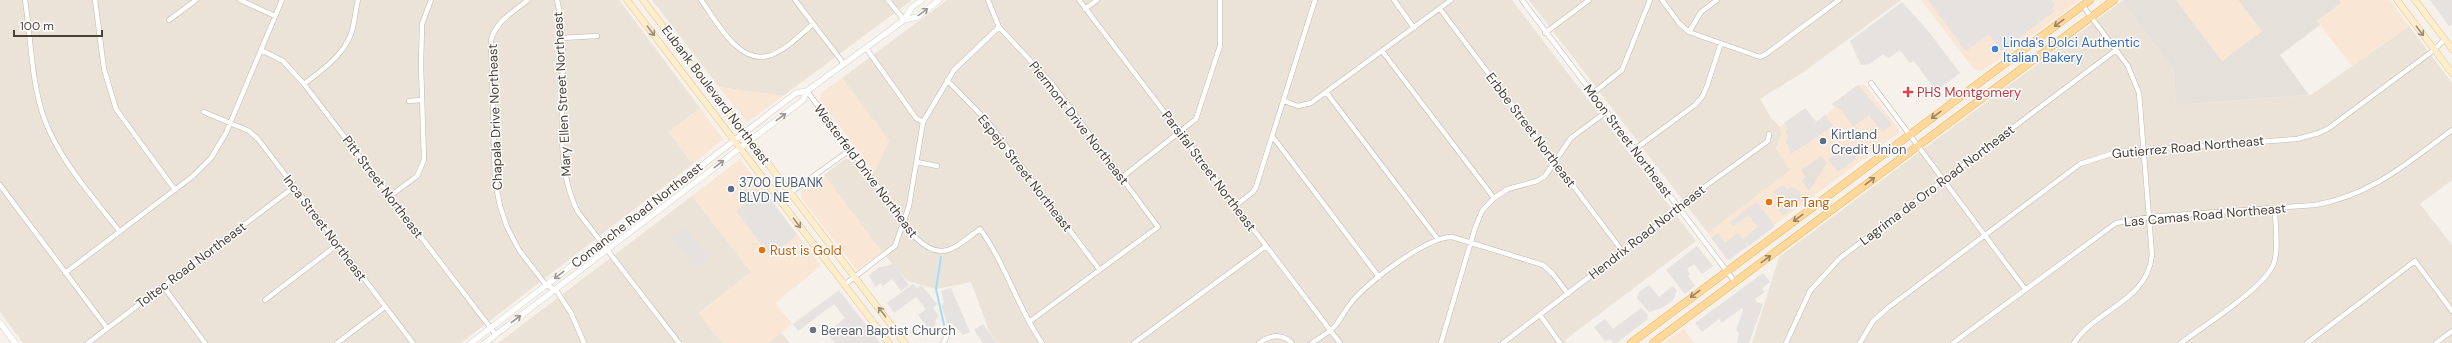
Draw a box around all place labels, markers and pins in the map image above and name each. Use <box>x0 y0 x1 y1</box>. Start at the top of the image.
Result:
place label: Linda's Dolci Authentic Italian Bakery <box>2003 34 2140 66</box>
marker: Linda's Dolci Authentic Italian Bakery <box>1990 44 2000 54</box>
place label: PHS Montgomery <box>1917 84 2021 101</box>
marker: PHS Montgomery <box>1902 86 1914 98</box>
place label: Kirtland Credit Union <box>1831 126 1906 158</box>
marker: Kirtland Credit Union <box>1818 136 1828 146</box>
place label: 3700 EUBANK BLVD NE <box>739 174 824 206</box>
marker: 3700 EUBANK BLVD NE <box>726 184 736 194</box>
place label: Fan Tang <box>1777 194 1830 211</box>
marker: Fan Tang <box>1764 197 1774 207</box>
place label: Rust is Gold <box>770 242 842 259</box>
marker: Rust is Gold <box>757 245 767 255</box>
place label: Berean Baptist Church <box>821 322 956 339</box>
marker: Berean Baptist Church <box>808 325 818 335</box>

